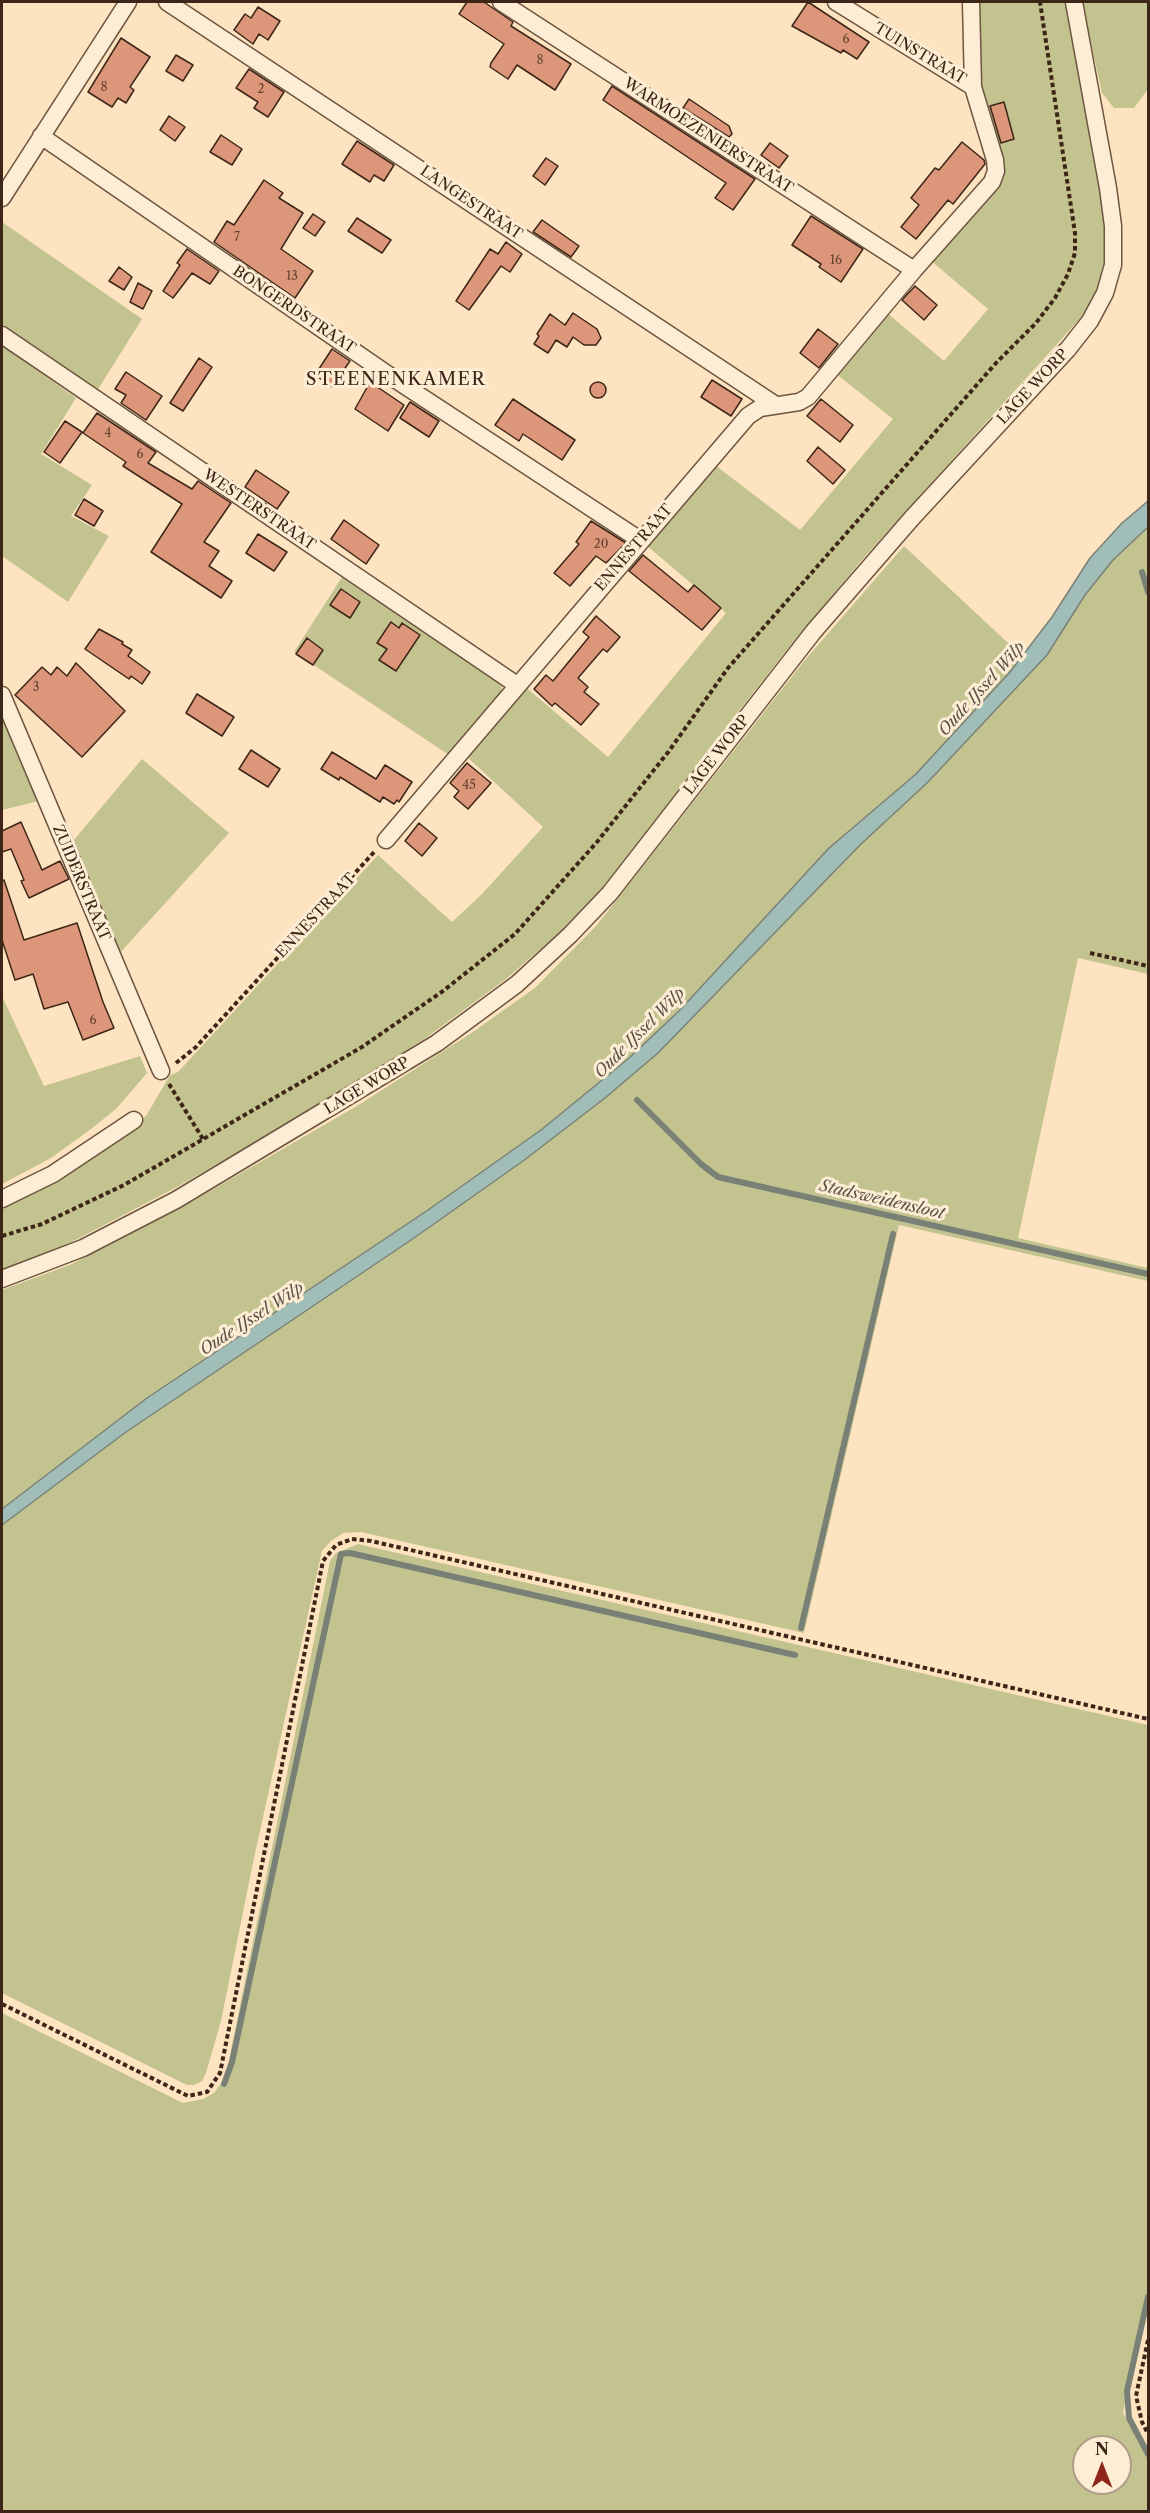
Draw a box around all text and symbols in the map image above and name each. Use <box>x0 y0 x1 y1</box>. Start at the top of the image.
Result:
street label: TUINSTRAAT <box>871 19 969 89</box>
house number: 6 <box>842 33 850 47</box>
house number: 8 <box>536 54 544 68</box>
street label: WARMOEZENIERSTRAAT <box>620 74 796 198</box>
house number: 8 <box>100 81 108 95</box>
house number: 2 <box>258 83 264 97</box>
street label: LANGESTRAAT <box>417 162 525 244</box>
house number: 7 <box>234 231 240 245</box>
house number: 16 <box>830 254 842 268</box>
street label: BONGERDSTRAAT <box>229 262 359 358</box>
house number: 13 <box>286 270 298 284</box>
street label: LAGE WORP <box>994 346 1072 428</box>
district label: STEENENKAMER <box>306 369 486 391</box>
house number: 4 <box>105 427 111 441</box>
house number: 6 <box>136 448 144 462</box>
street label: WESTERSTRAAT <box>199 466 319 554</box>
street label: ENNESTRAAT <box>591 501 677 595</box>
house number: 20 <box>594 538 608 552</box>
water label: Oude IJssel Wilp <box>935 638 1029 740</box>
house number: 3 <box>33 681 39 695</box>
street label: LAGE WORP <box>680 712 754 798</box>
house number: 45 <box>462 779 476 793</box>
street label: ZUIDERSTRAAT <box>48 822 114 944</box>
street label: ENNESTRAAT <box>272 870 360 962</box>
water label: Oude IJssel Wilp <box>591 984 689 1082</box>
house number: 6 <box>89 1014 97 1028</box>
street label: LAGE WORP <box>321 1054 413 1118</box>
water label: Stadsweidensloot <box>818 1176 946 1224</box>
water label: Oude IJssel Wilp <box>196 1278 308 1360</box>
north arrow <box>1072 2435 1132 2495</box>
text: N <box>1095 2439 1109 2459</box>

